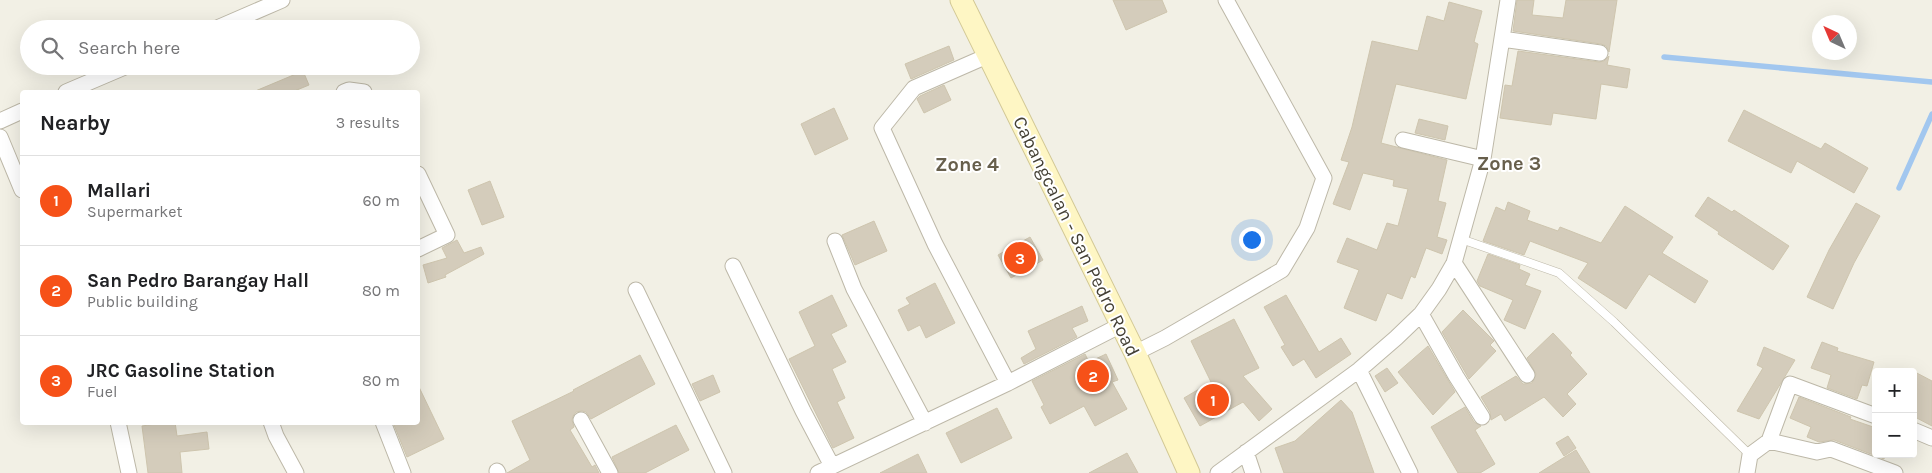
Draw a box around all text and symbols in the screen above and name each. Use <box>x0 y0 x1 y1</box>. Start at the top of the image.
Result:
north arrow <box>1812 15 1857 60</box>
search box <box>20 20 420 75</box>
icon: search <box>38 34 66 62</box>
text: Search here <box>78 37 180 59</box>
text: Nearby <box>40 111 110 135</box>
text: 3 results <box>336 113 400 132</box>
street label: Cabangcalan - San Pedro Road <box>1008 113 1144 360</box>
district label: Zone 3 <box>1477 152 1541 175</box>
district label: Zone 4 <box>935 153 999 176</box>
text: Mallari <box>87 180 151 202</box>
text: 1 <box>53 191 59 210</box>
text: 60 m <box>363 191 400 210</box>
text: Supermarket <box>87 202 183 221</box>
your location <box>1239 227 1265 253</box>
pin: 3 <box>1004 239 1036 277</box>
text: San Pedro Barangay Hall <box>87 270 309 292</box>
text: 2 <box>51 281 61 300</box>
text: 80 m <box>362 281 400 300</box>
text: Public building <box>87 292 198 311</box>
pin: 2 <box>1077 357 1109 395</box>
text: JRC Gasoline Station <box>87 360 275 382</box>
map controls <box>1872 368 1917 458</box>
button: + <box>1872 368 1917 413</box>
text: 3 <box>51 371 61 390</box>
text: 80 m <box>362 371 400 390</box>
pin: 1 <box>1197 381 1229 419</box>
text: Fuel <box>87 382 117 401</box>
button: − <box>1872 413 1917 458</box>

